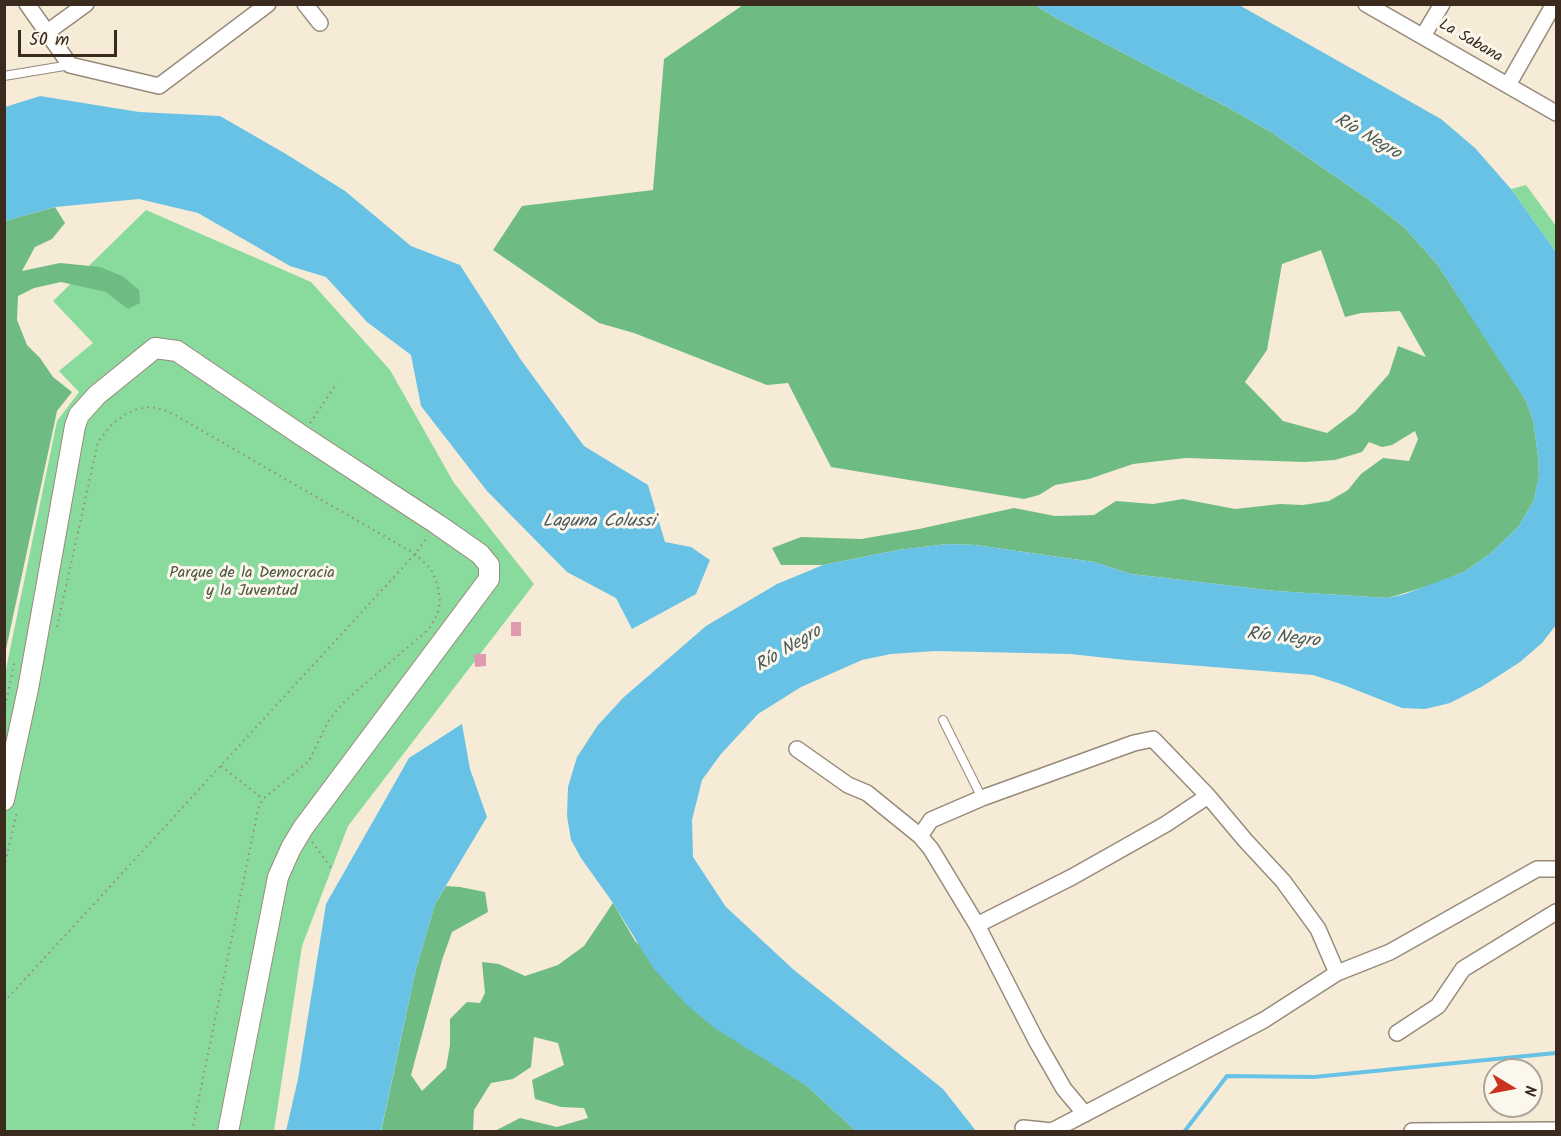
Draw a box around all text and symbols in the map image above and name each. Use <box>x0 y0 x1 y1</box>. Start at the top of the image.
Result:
street label: La Sabana <box>1435 16 1505 68</box>
scale bar <box>21 18 120 56</box>
text: 50 m <box>29 26 69 55</box>
water label: Río Negro <box>1330 110 1404 166</box>
water label: Laguna Colussi <box>543 512 655 534</box>
park label: Parque de la Democracia y la Juventud <box>169 564 335 602</box>
water label: Río Negro <box>752 622 826 678</box>
water label: Río Negro <box>1246 624 1320 654</box>
north arrow <box>1483 1058 1543 1118</box>
text: N <box>1516 1084 1542 1098</box>

